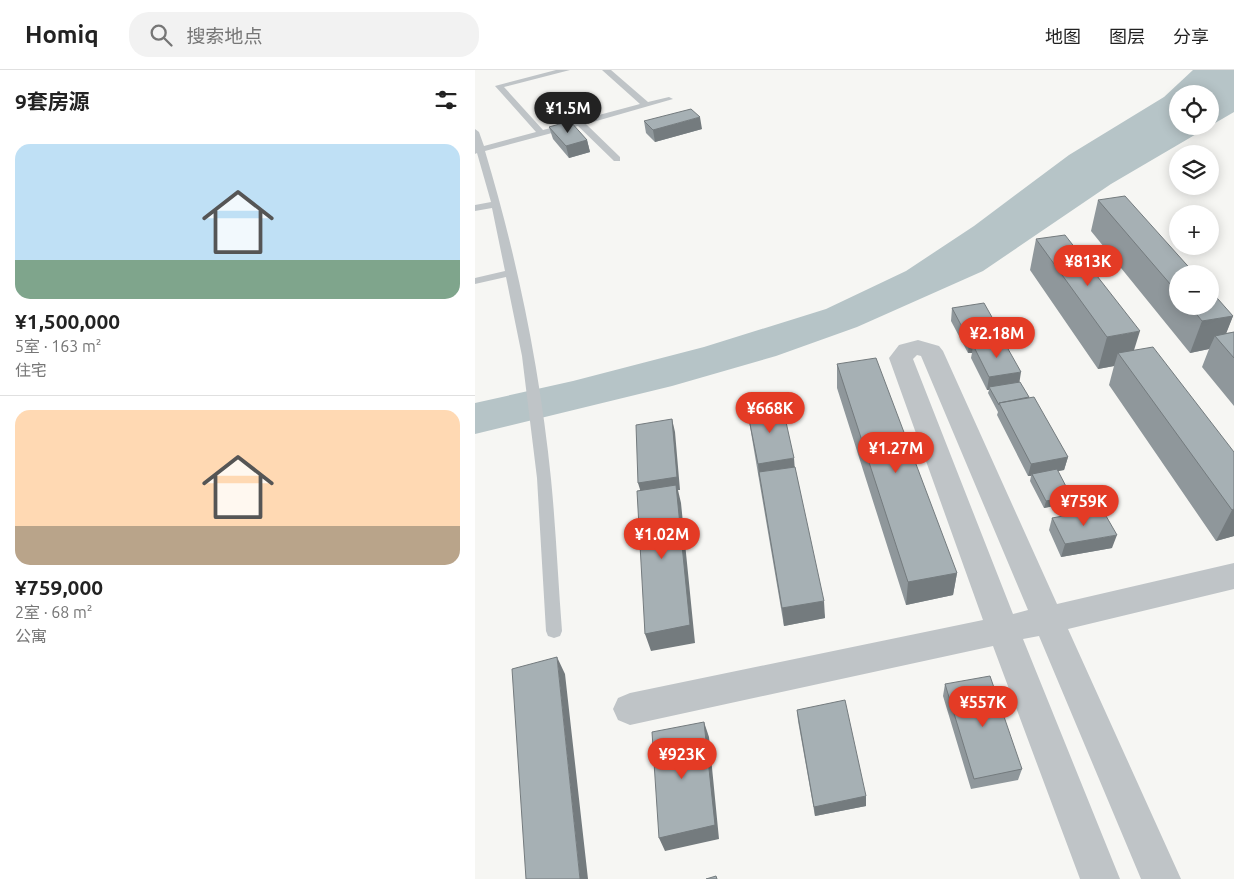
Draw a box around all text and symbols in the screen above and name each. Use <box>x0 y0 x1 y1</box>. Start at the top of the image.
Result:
search box <box>129 12 479 57</box>
text: Homiq <box>25 21 99 48</box>
icon: search <box>147 21 175 49</box>
text: 搜索地点 <box>187 25 263 47</box>
text: 地图 <box>1045 26 1081 46</box>
text: 图层 <box>1109 26 1145 46</box>
text: 分享 <box>1173 26 1209 46</box>
map controls <box>1169 85 1219 315</box>
button: locate <box>1169 85 1219 135</box>
icon: filters <box>432 86 460 114</box>
text: 9套房源 <box>15 89 90 113</box>
pin: ¥1.5M <box>533 92 603 134</box>
text: ¥1.5M <box>545 99 591 117</box>
button: layers <box>1169 145 1219 195</box>
icon: home <box>193 177 283 267</box>
button: + <box>1169 205 1219 255</box>
pin: ¥813K <box>1053 244 1123 287</box>
text: ¥813K <box>1065 252 1111 270</box>
button: − <box>1169 265 1219 315</box>
text: ¥1,500,000 <box>15 309 120 333</box>
pin: ¥2.18M <box>956 316 1038 359</box>
text: ¥2.18M <box>970 324 1024 342</box>
text: 5室 · 163 m² <box>15 337 102 355</box>
text: 住宅 <box>15 361 47 379</box>
pin: ¥668K <box>735 392 805 434</box>
text: ¥668K <box>747 399 793 417</box>
pin: ¥1.27M <box>855 432 937 474</box>
text: ¥1.27M <box>869 439 923 457</box>
icon: home <box>193 442 283 532</box>
pin: ¥759K <box>1049 484 1119 527</box>
text: ¥759K <box>1061 492 1107 510</box>
pin: ¥1.02M <box>621 518 703 560</box>
text: ¥1.02M <box>635 525 689 543</box>
text: ¥759,000 <box>15 575 103 599</box>
text: 2室 · 68 m² <box>15 603 93 621</box>
text: 公寓 <box>15 627 47 645</box>
pin: ¥557K <box>948 686 1018 728</box>
text: ¥557K <box>960 693 1006 711</box>
pin: ¥923K <box>647 738 717 780</box>
text: ¥923K <box>659 745 705 763</box>

